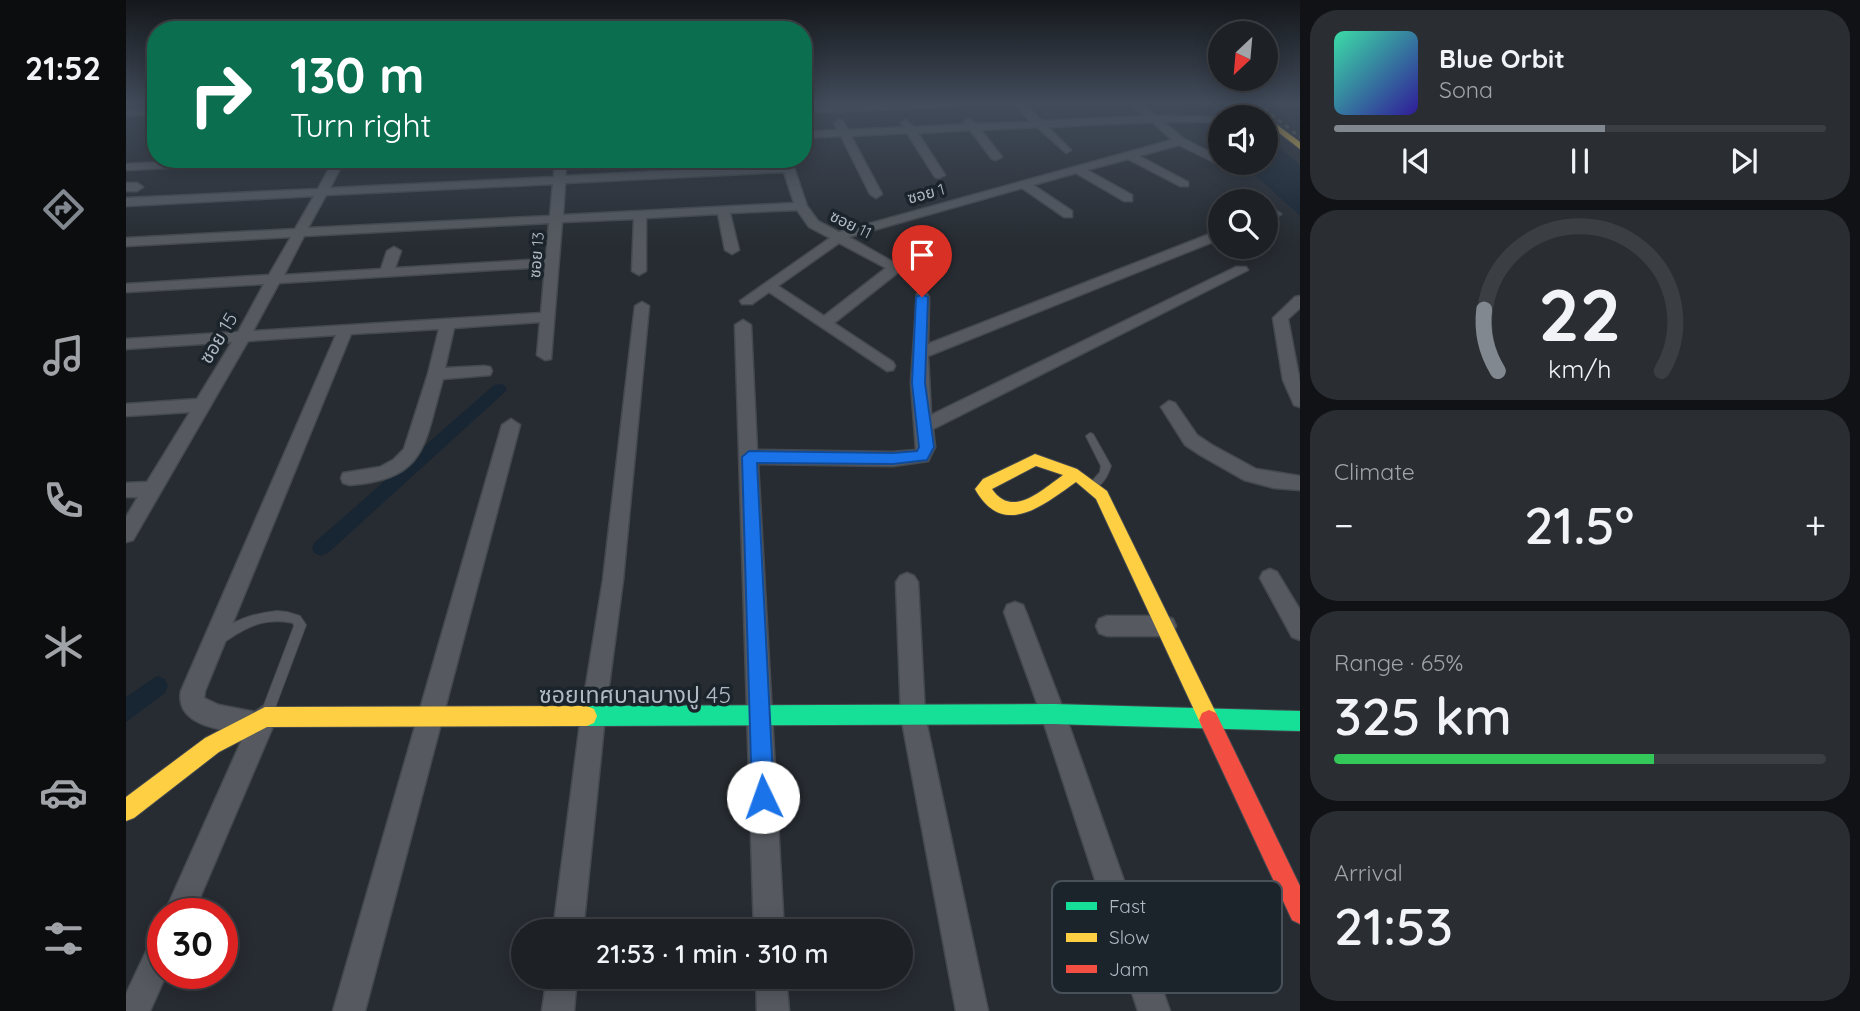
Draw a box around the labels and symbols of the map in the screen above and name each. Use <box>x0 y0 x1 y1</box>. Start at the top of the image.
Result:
north arrow <box>1208 21 1278 91</box>
street label: ซอย 1 <box>905 178 947 208</box>
street label: ซอย 11 <box>827 205 875 243</box>
pin <box>892 225 952 297</box>
street label: ซอย 13 <box>524 231 548 279</box>
street label: ซอย 15 <box>193 308 243 368</box>
street label: ซอยเทศบาลบางปู 45 <box>539 680 731 710</box>
position arrow <box>726 760 800 834</box>
legend <box>1052 881 1282 993</box>
text: Fast <box>1109 894 1146 918</box>
speed limit sign: 30 <box>147 898 238 989</box>
text: Slow <box>1109 925 1150 949</box>
text: Jam <box>1109 957 1149 981</box>

